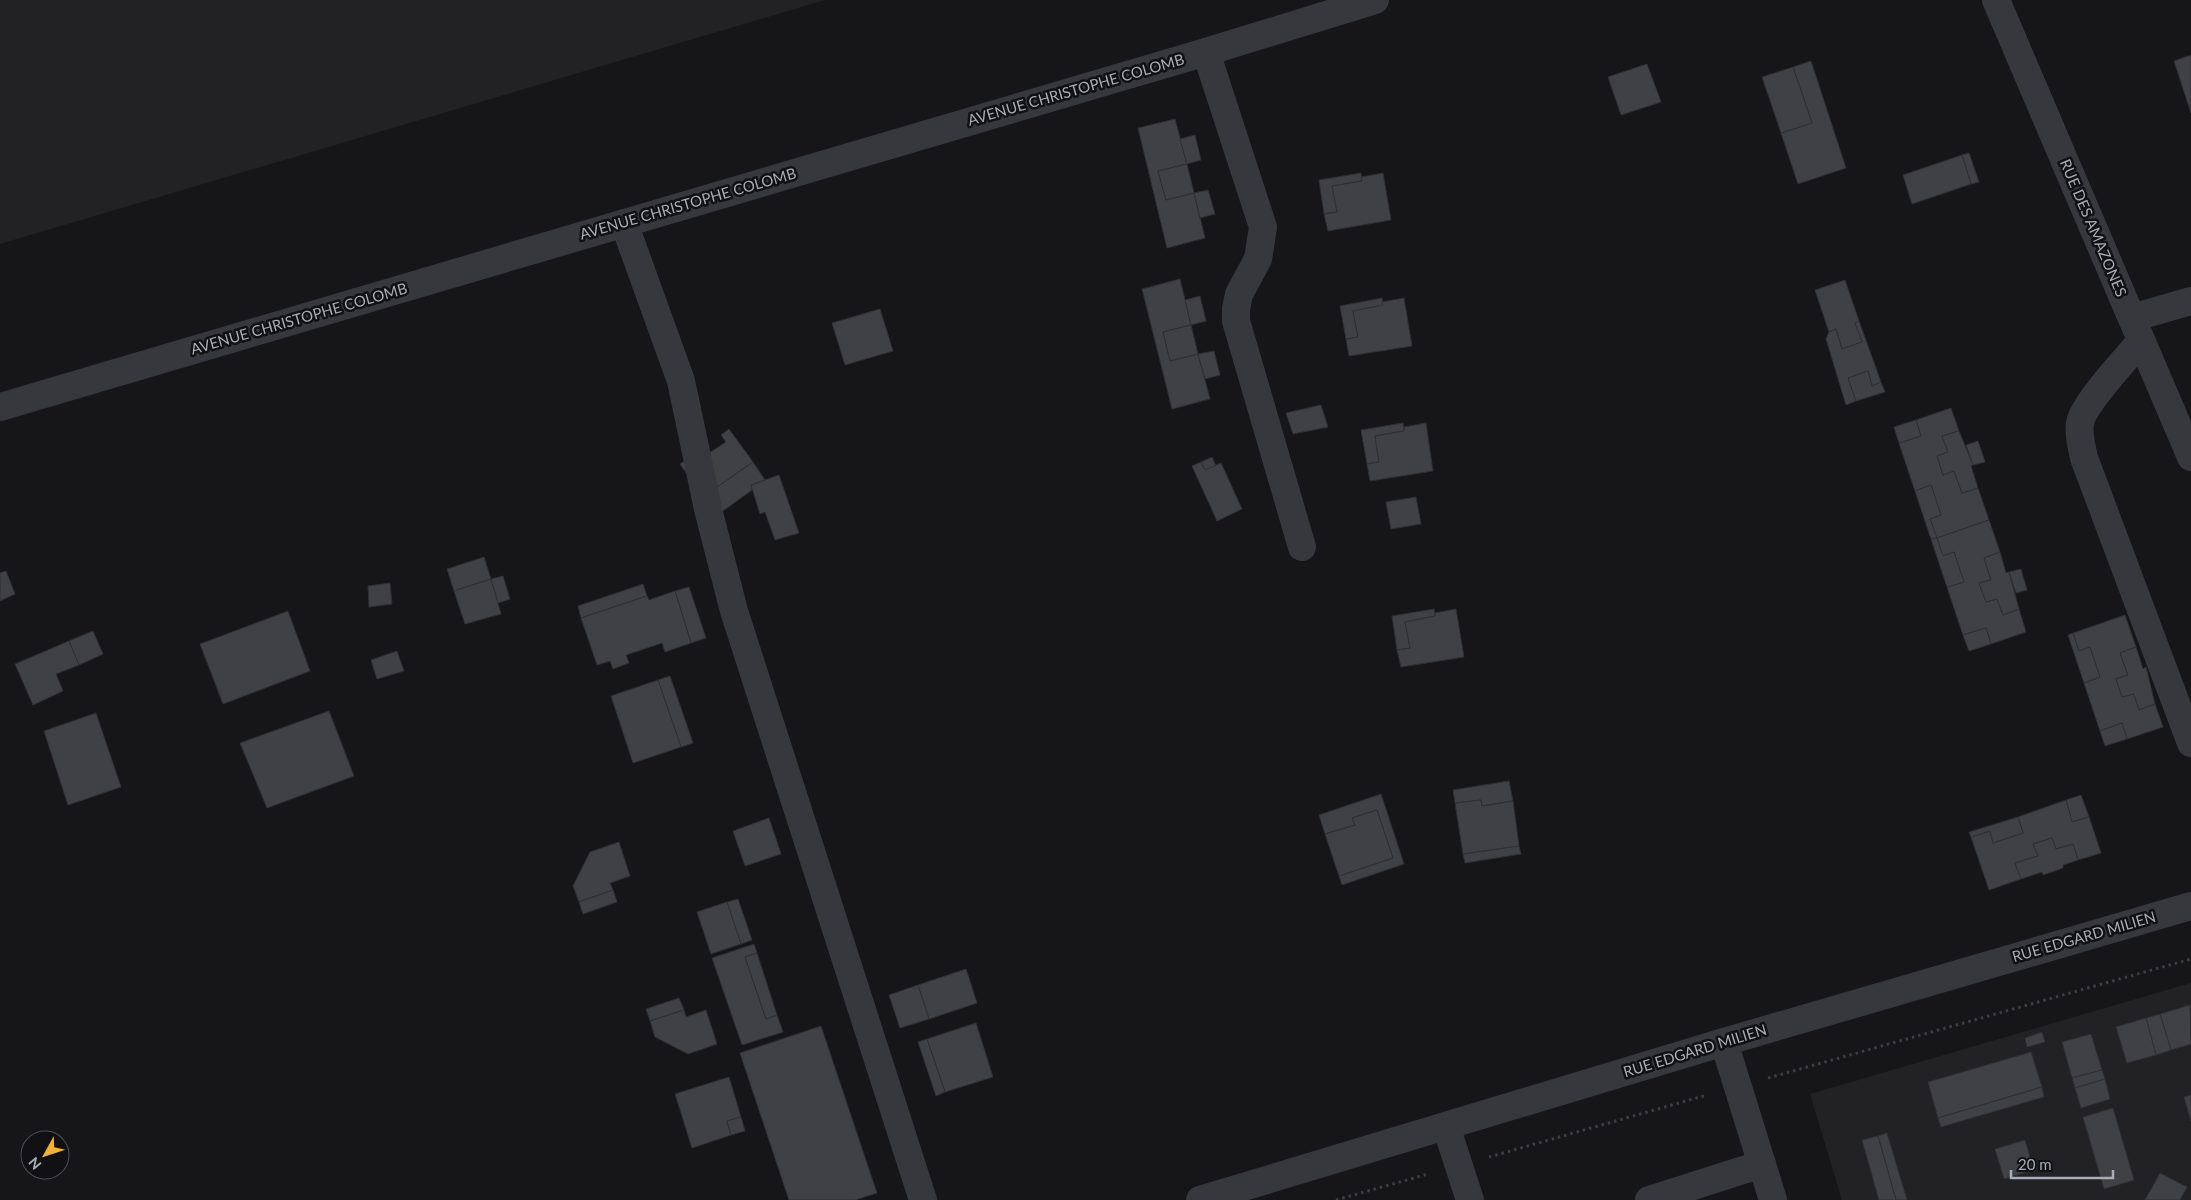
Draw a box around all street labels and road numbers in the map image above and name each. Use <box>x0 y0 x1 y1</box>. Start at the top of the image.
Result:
street label: AVENUE CHRISTOPHE COLOMB <box>965 49 1186 129</box>
street label: RUE DES AMAZONES <box>2057 156 2131 299</box>
street label: AVENUE CHRISTOPHE COLOMB <box>577 163 798 243</box>
street label: AVENUE CHRISTOPHE COLOMB <box>188 278 409 358</box>
street label: RUE EDGARD MILIEN <box>2010 907 2158 965</box>
street label: RUE EDGARD MILIEN <box>1621 1020 1768 1080</box>

